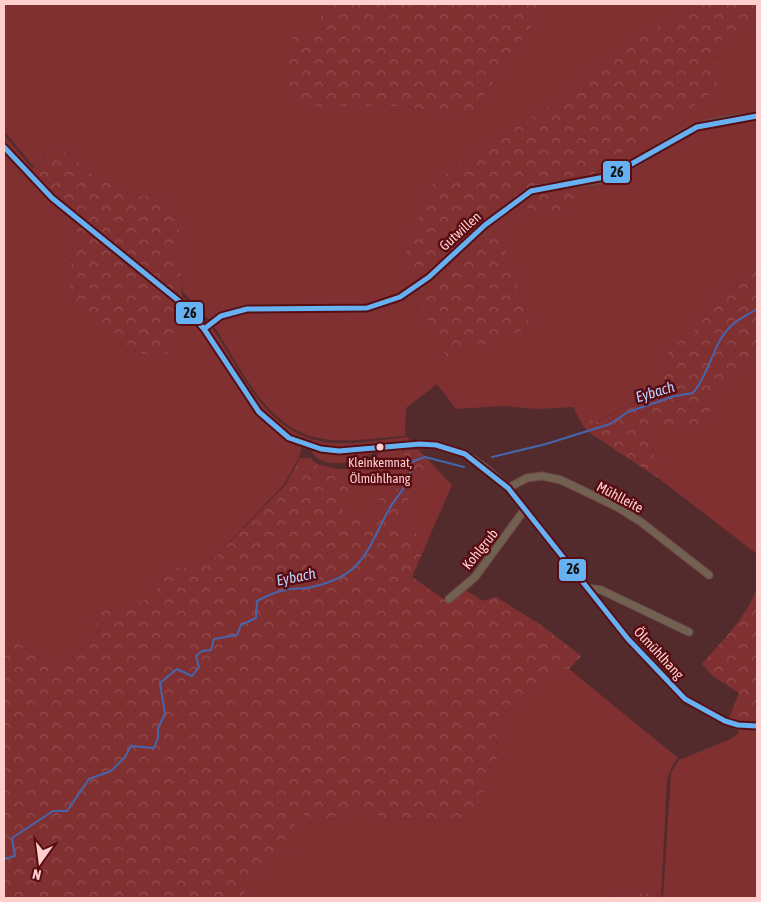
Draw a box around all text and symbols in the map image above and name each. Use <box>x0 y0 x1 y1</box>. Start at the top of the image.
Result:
line badge: 26 <box>602 160 631 184</box>
text: 26 <box>610 164 624 180</box>
street label: Gutwillen <box>436 208 484 254</box>
line badge: 26 <box>175 301 204 325</box>
text: 26 <box>183 305 197 321</box>
water label: Eybach <box>633 378 676 405</box>
marker: Kleinkemnat, Ölmühlhang <box>375 442 385 452</box>
place label: Kleinkemnat, Ölmühlhang <box>348 455 412 486</box>
street label: Mühlleite <box>594 478 646 516</box>
street label: Kohlgrub <box>459 525 501 572</box>
line badge: 26 <box>558 558 587 582</box>
text: 26 <box>566 561 580 577</box>
water label: Eybach <box>275 564 317 589</box>
street label: Ölmühlhang <box>631 624 687 682</box>
north arrow <box>15 837 65 887</box>
text: N <box>31 866 43 883</box>

